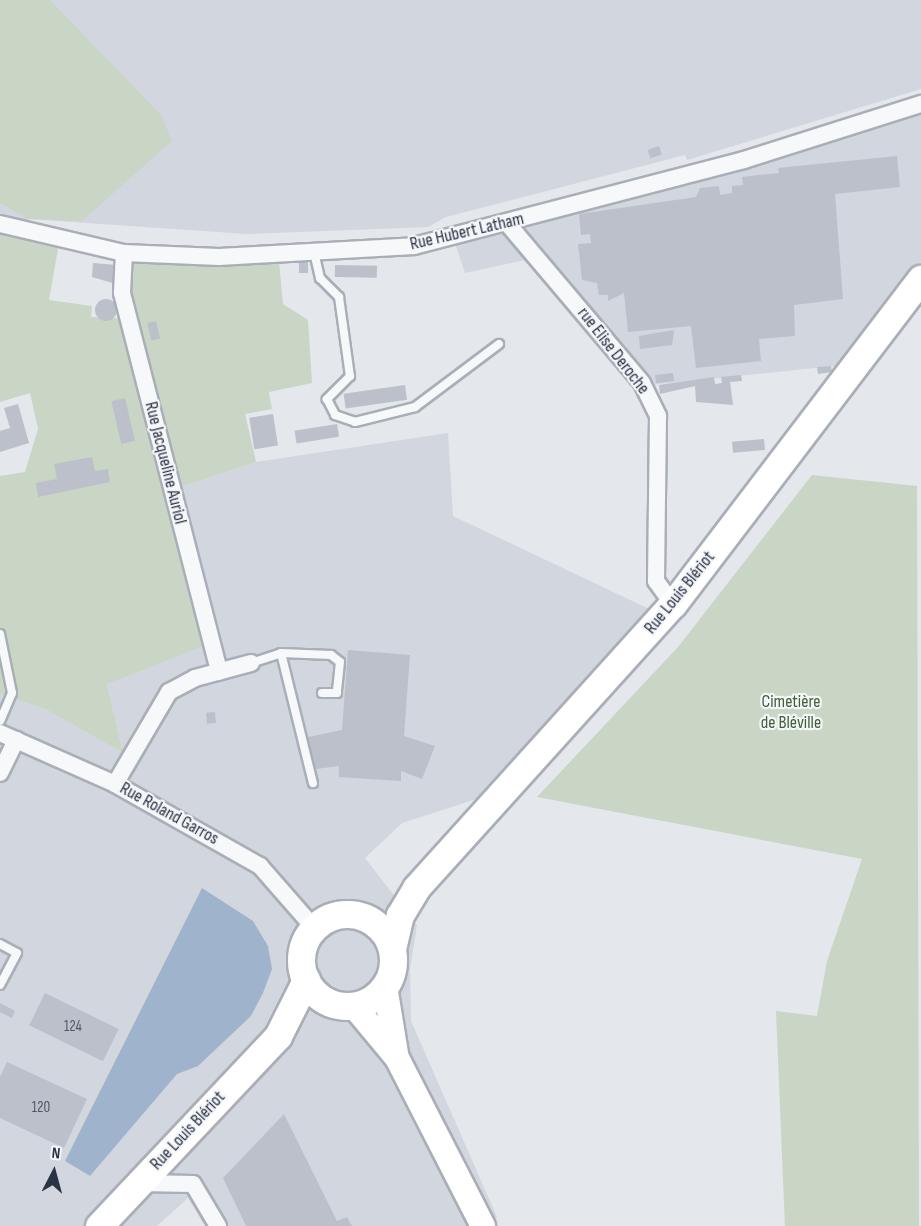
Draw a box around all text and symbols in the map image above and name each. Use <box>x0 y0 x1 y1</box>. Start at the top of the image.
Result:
street label: Rue Hubert Latham <box>408 208 526 256</box>
street label: rue Elise Deroche <box>572 303 654 399</box>
street label: Rue Jacqueline Auriol <box>139 400 191 526</box>
street label: Rue Louis Blériot <box>640 547 720 639</box>
park label: Cimetière de Bléville <box>761 692 821 734</box>
street label: Rue Roland Garros <box>116 778 222 850</box>
house number: 124 <box>64 1018 82 1036</box>
street label: Rue Louis Blériot <box>146 1087 230 1175</box>
house number: 120 <box>32 1099 50 1117</box>
north arrow <box>24 1142 84 1202</box>
text: N <box>51 1144 61 1163</box>

